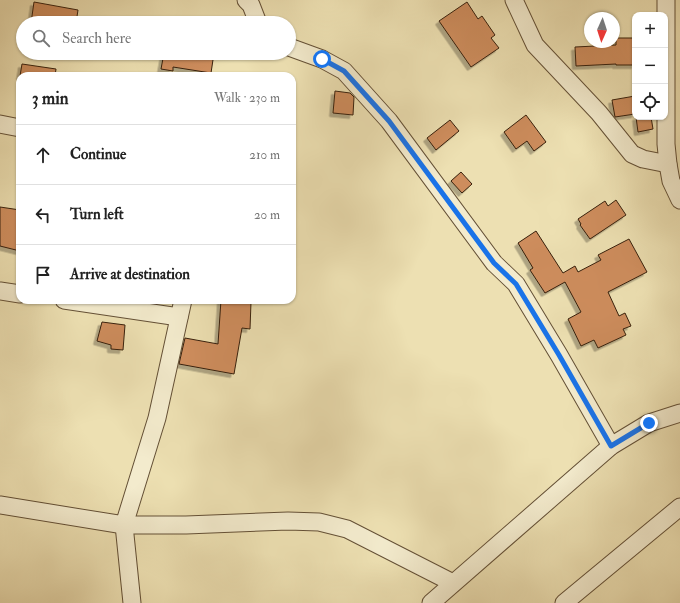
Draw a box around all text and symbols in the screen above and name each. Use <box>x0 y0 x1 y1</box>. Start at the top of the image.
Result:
north arrow <box>584 12 620 48</box>
map controls <box>632 12 668 120</box>
button: + <box>632 12 668 48</box>
search box <box>16 16 296 60</box>
icon: search <box>30 27 52 49</box>
text: Search here <box>62 29 131 48</box>
button: − <box>632 48 668 84</box>
route start <box>313 50 331 68</box>
button: locate <box>632 84 668 120</box>
text: 3 min <box>32 88 69 109</box>
text: Walk · 230 m <box>214 90 280 106</box>
icon: ahead <box>32 144 54 166</box>
text: Continue <box>70 145 126 164</box>
text: 210 m <box>249 147 280 163</box>
icon: left <box>32 204 54 226</box>
text: Turn left <box>70 205 124 224</box>
text: 20 m <box>254 207 280 223</box>
icon: arrive <box>32 264 54 286</box>
text: Arrive at destination <box>70 265 190 284</box>
route end <box>640 414 658 432</box>

